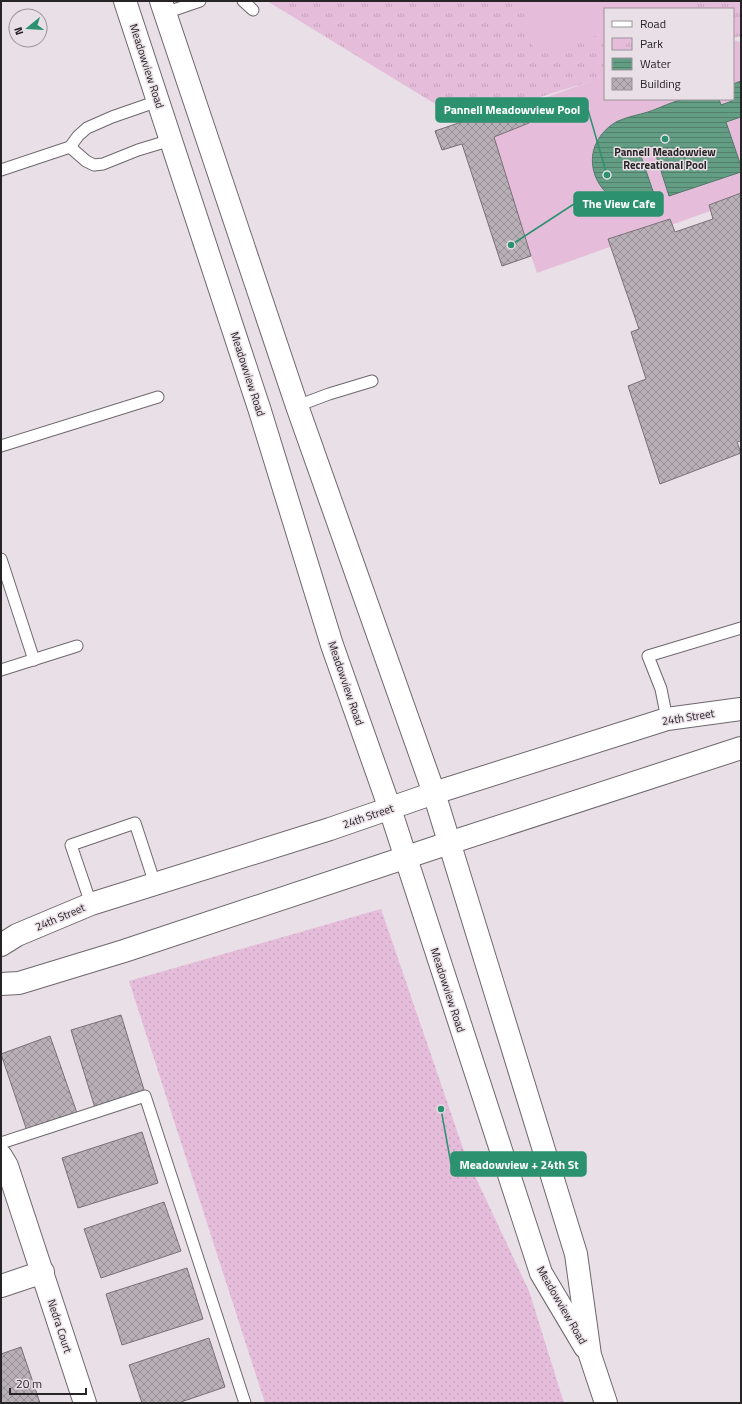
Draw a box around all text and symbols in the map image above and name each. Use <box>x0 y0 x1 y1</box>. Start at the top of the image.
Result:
north arrow <box>8 8 48 48</box>
legend <box>604 8 734 100</box>
text: Road <box>640 14 666 33</box>
street label: Meadowview Road <box>126 22 168 110</box>
text: N <box>10 25 27 37</box>
text: Park <box>640 34 663 53</box>
text: Water <box>640 54 671 73</box>
text: Building <box>640 74 681 93</box>
callout: Pannell Meadowview Pool <box>436 98 588 122</box>
text: Pannell Meadowview Pool <box>444 100 580 119</box>
marker: Pannell Meadowview Recreational Pool <box>660 134 670 144</box>
place label: Pannell Meadowview Recreational Pool <box>614 144 716 173</box>
callout: The View Cafe <box>574 192 663 216</box>
text: The View Cafe <box>582 194 656 213</box>
street label: Meadowview Road <box>227 330 269 418</box>
street label: Meadowview Road <box>324 639 368 727</box>
street label: 24th Street <box>661 705 715 729</box>
street label: 24th Street <box>340 800 396 832</box>
street label: 24th Street <box>33 899 88 935</box>
street label: Meadowview Road <box>427 946 469 1034</box>
callout: Meadowview + 24th St <box>451 1152 586 1176</box>
text: Meadowview + 24th St <box>459 1155 579 1174</box>
street label: Meadowview Road <box>533 1263 591 1347</box>
street label: Nedra Court <box>44 1297 76 1355</box>
scale bar <box>10 1370 86 1396</box>
text: 20 m <box>16 1374 42 1393</box>

